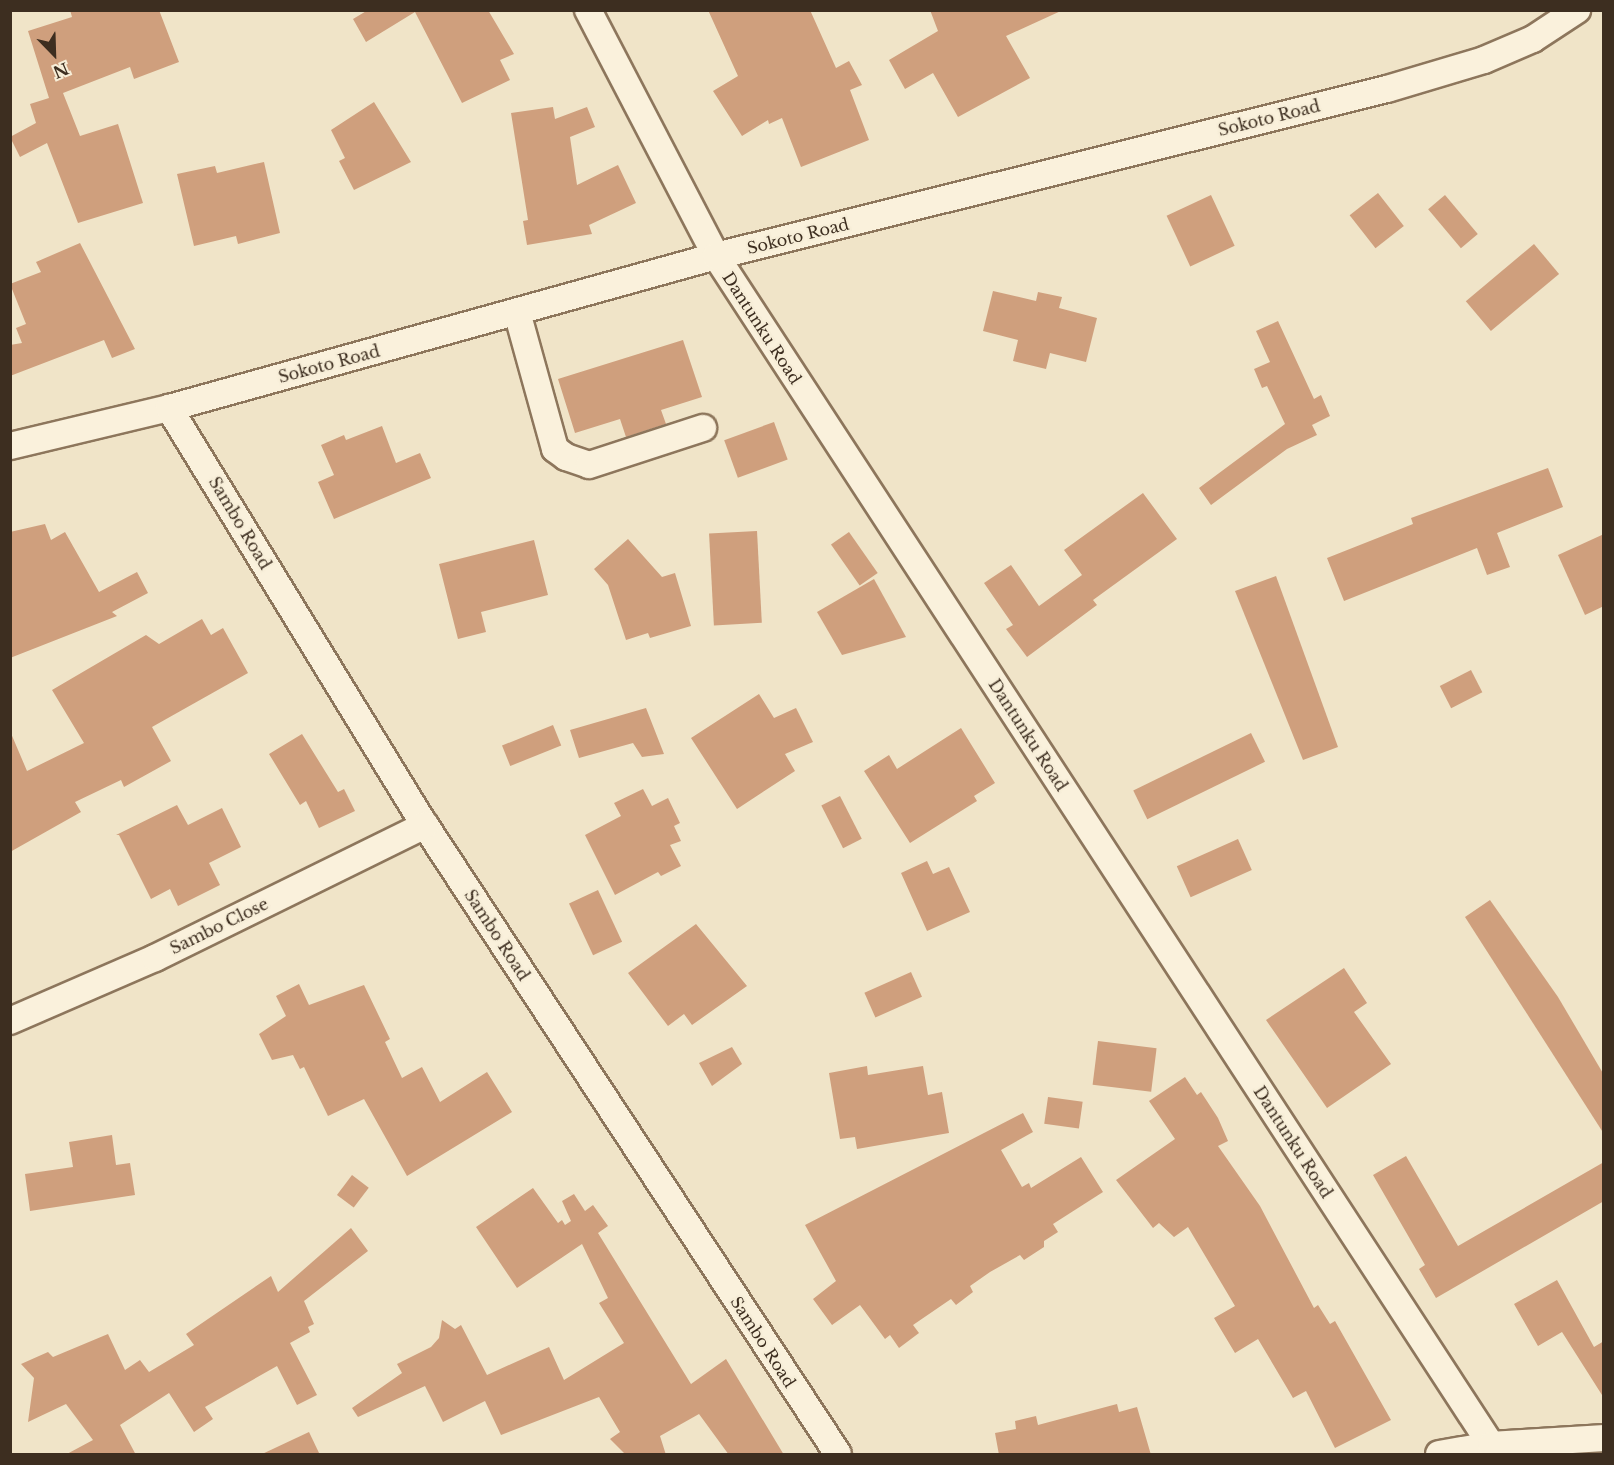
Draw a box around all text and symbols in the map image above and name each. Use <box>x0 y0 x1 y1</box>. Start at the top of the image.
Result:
north arrow <box>24 24 84 84</box>
text: N <box>50 58 72 83</box>
street label: Sokoto Road <box>1216 96 1322 140</box>
street label: Sokoto Road <box>745 214 851 258</box>
street label: Dantunku Road <box>719 268 805 388</box>
street label: Sokoto Road <box>276 341 382 387</box>
street label: Sambo Road <box>205 473 275 573</box>
street label: Dantunku Road <box>985 675 1071 795</box>
street label: Sambo Road <box>461 886 533 984</box>
street label: Sambo Close <box>167 894 271 958</box>
street label: Dantunku Road <box>1250 1082 1336 1202</box>
street label: Sambo Road <box>727 1293 799 1391</box>

